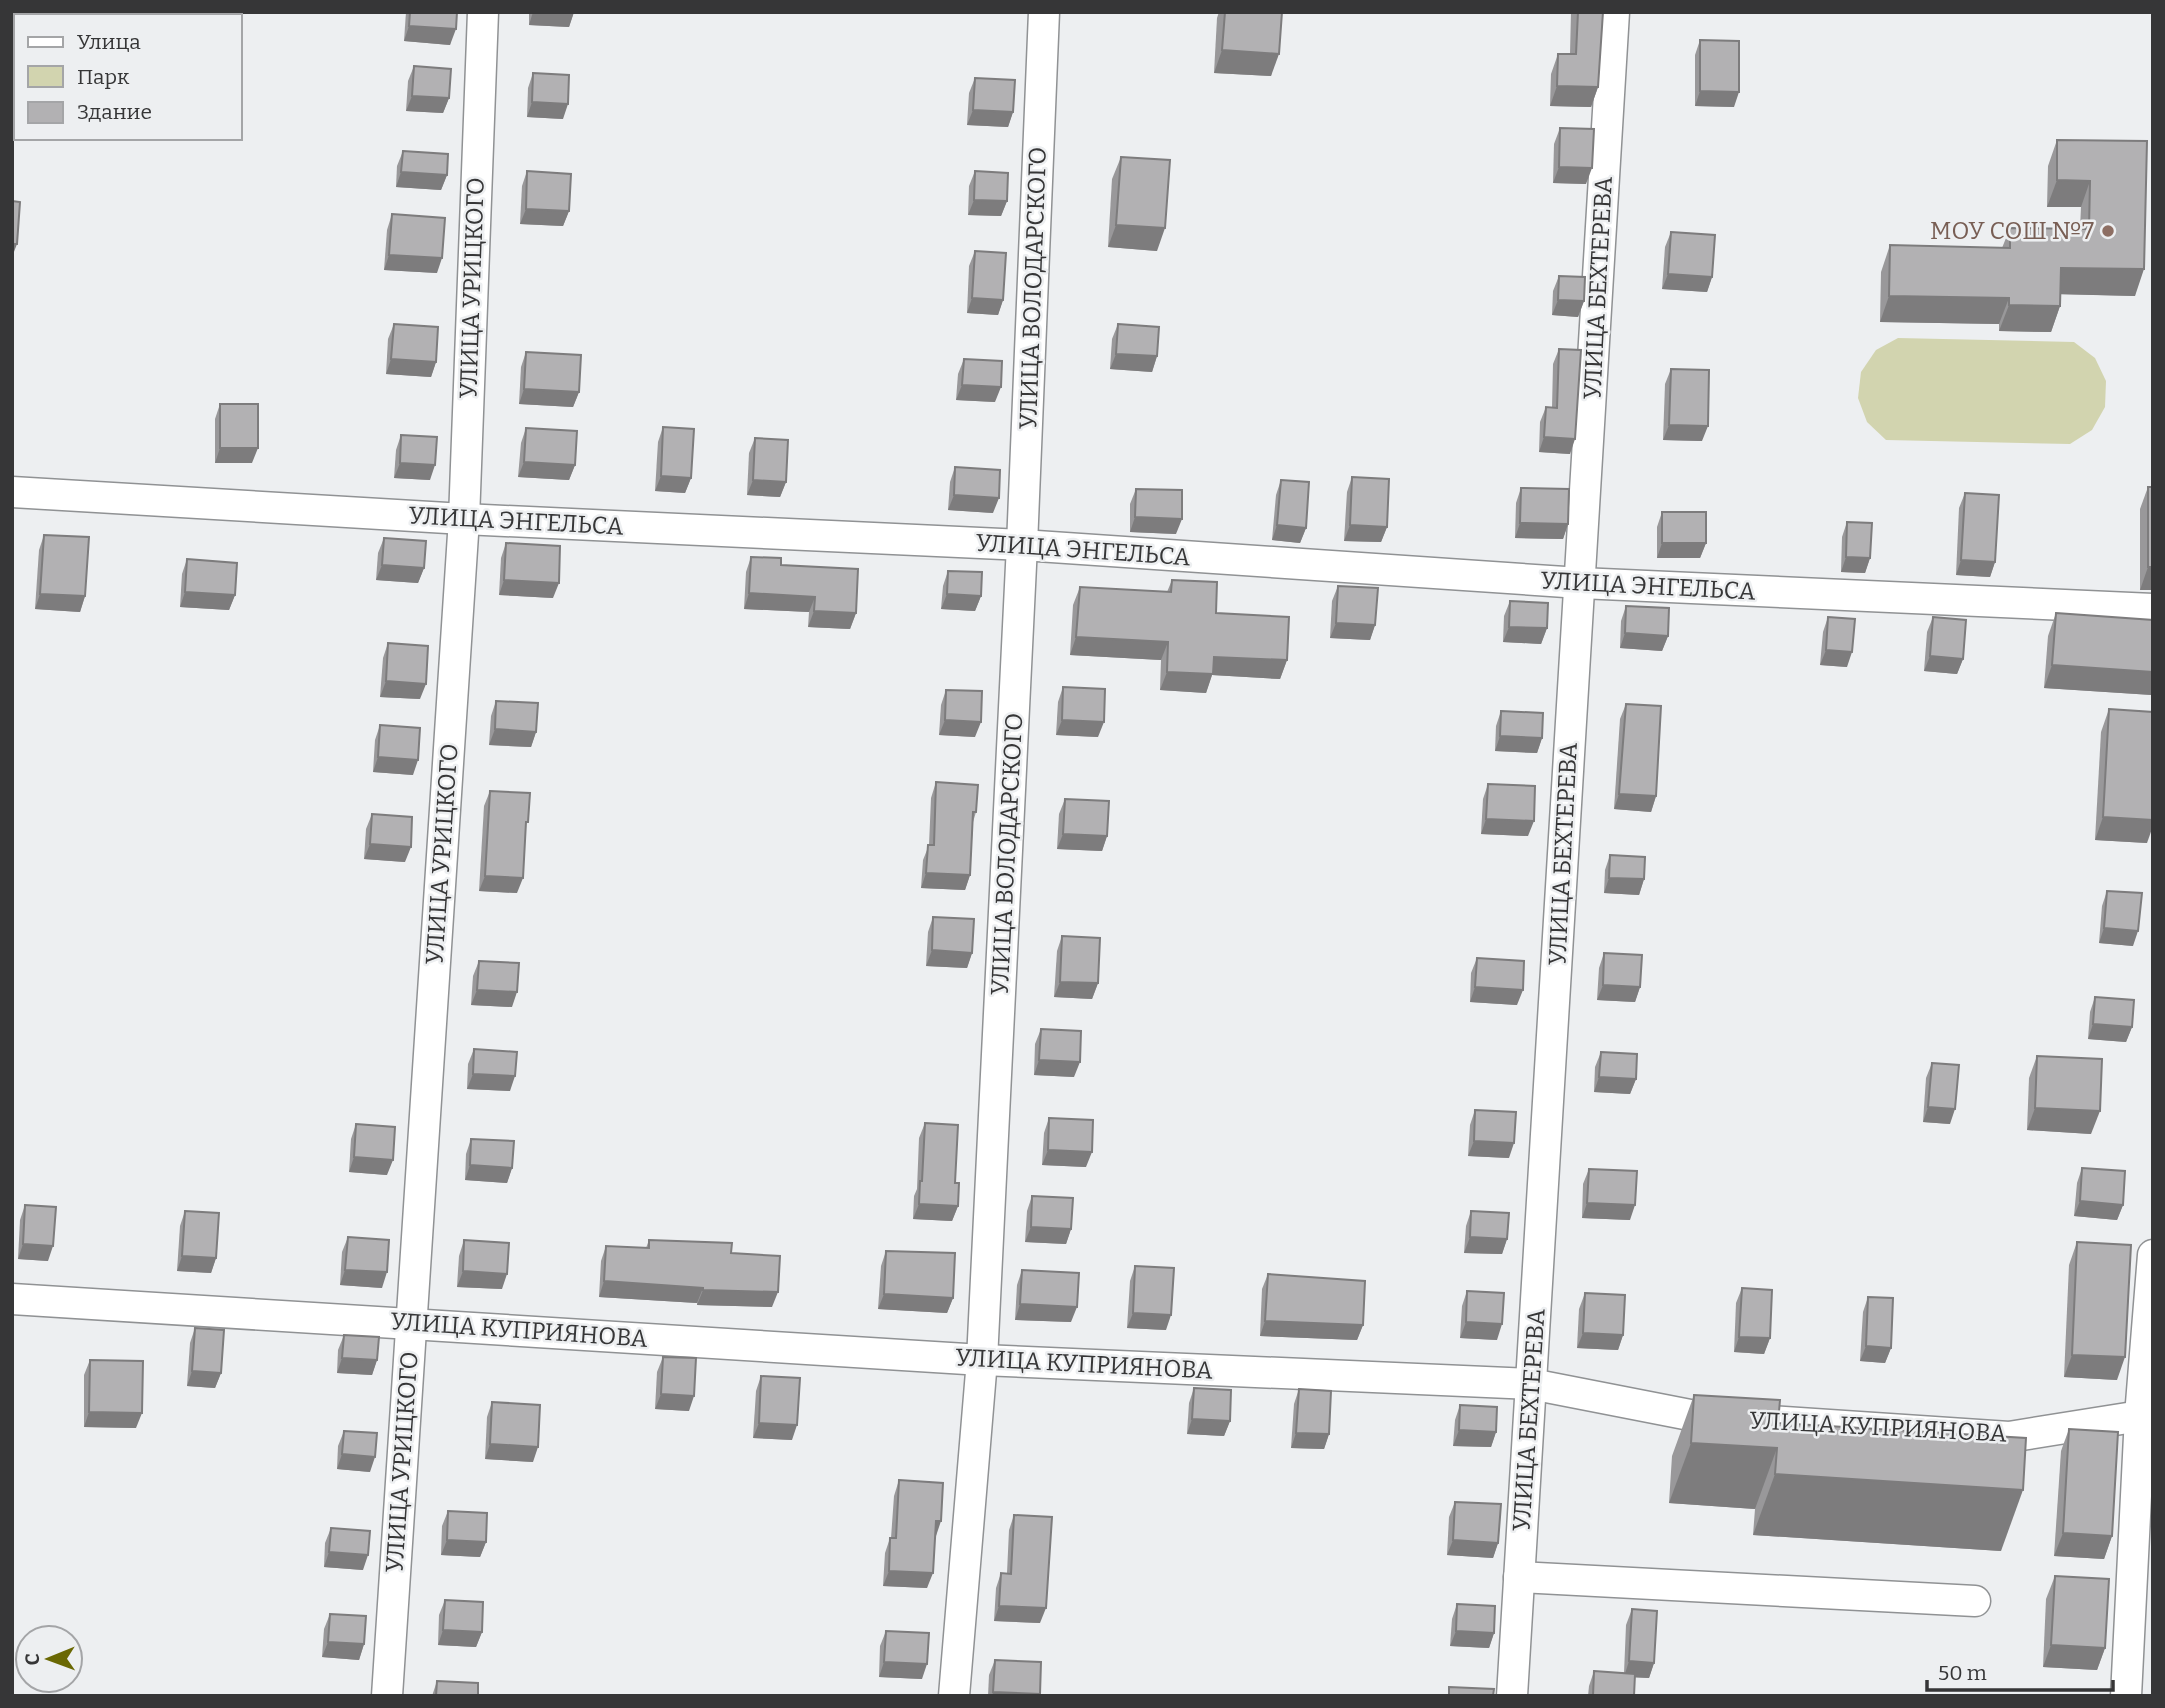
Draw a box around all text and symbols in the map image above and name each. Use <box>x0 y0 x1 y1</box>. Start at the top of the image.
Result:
legend <box>14 14 242 140</box>
text: Улица <box>77 29 141 55</box>
text: Парк <box>77 64 130 90</box>
text: Здание <box>77 99 152 125</box>
street label: УЛИЦА ВОЛОДАРСКОГО <box>1014 146 1052 430</box>
street label: УЛИЦА БЕХТЕРЕВА <box>1578 176 1618 400</box>
street label: УЛИЦА УРИЦКОГО <box>454 177 490 399</box>
place label: МОУ СОШ №7 <box>1930 217 2094 245</box>
marker: МОУ СОШ №7 <box>2100 223 2116 239</box>
street label: УЛИЦА ЭНГЕЛЬСА <box>408 501 624 541</box>
street label: УЛИЦА ЭНГЕЛЬСА <box>975 529 1191 571</box>
street label: УЛИЦА ЭНГЕЛЬСА <box>1540 566 1756 606</box>
street label: УЛИЦА ВОЛОДАРСКОГО <box>986 712 1028 996</box>
street label: УЛИЦА БЕХТЕРЕВА <box>1543 742 1583 966</box>
street label: УЛИЦА УРИЦКОГО <box>420 743 464 965</box>
street label: УЛИЦА КУПРИЯНОВА <box>389 1307 649 1353</box>
street label: УЛИЦА БЕХТЕРЕВА <box>1507 1308 1551 1532</box>
street label: УЛИЦА КУПРИЯНОВА <box>955 1343 1213 1385</box>
street label: УЛИЦА УРИЦКОГО <box>380 1351 424 1573</box>
street label: УЛИЦА КУПРИЯНОВА <box>1749 1406 2007 1448</box>
north arrow <box>14 1624 84 1694</box>
scale bar <box>1927 1648 2112 1692</box>
text: С <box>21 1653 44 1665</box>
text: 50 m <box>1938 1660 1987 1686</box>

